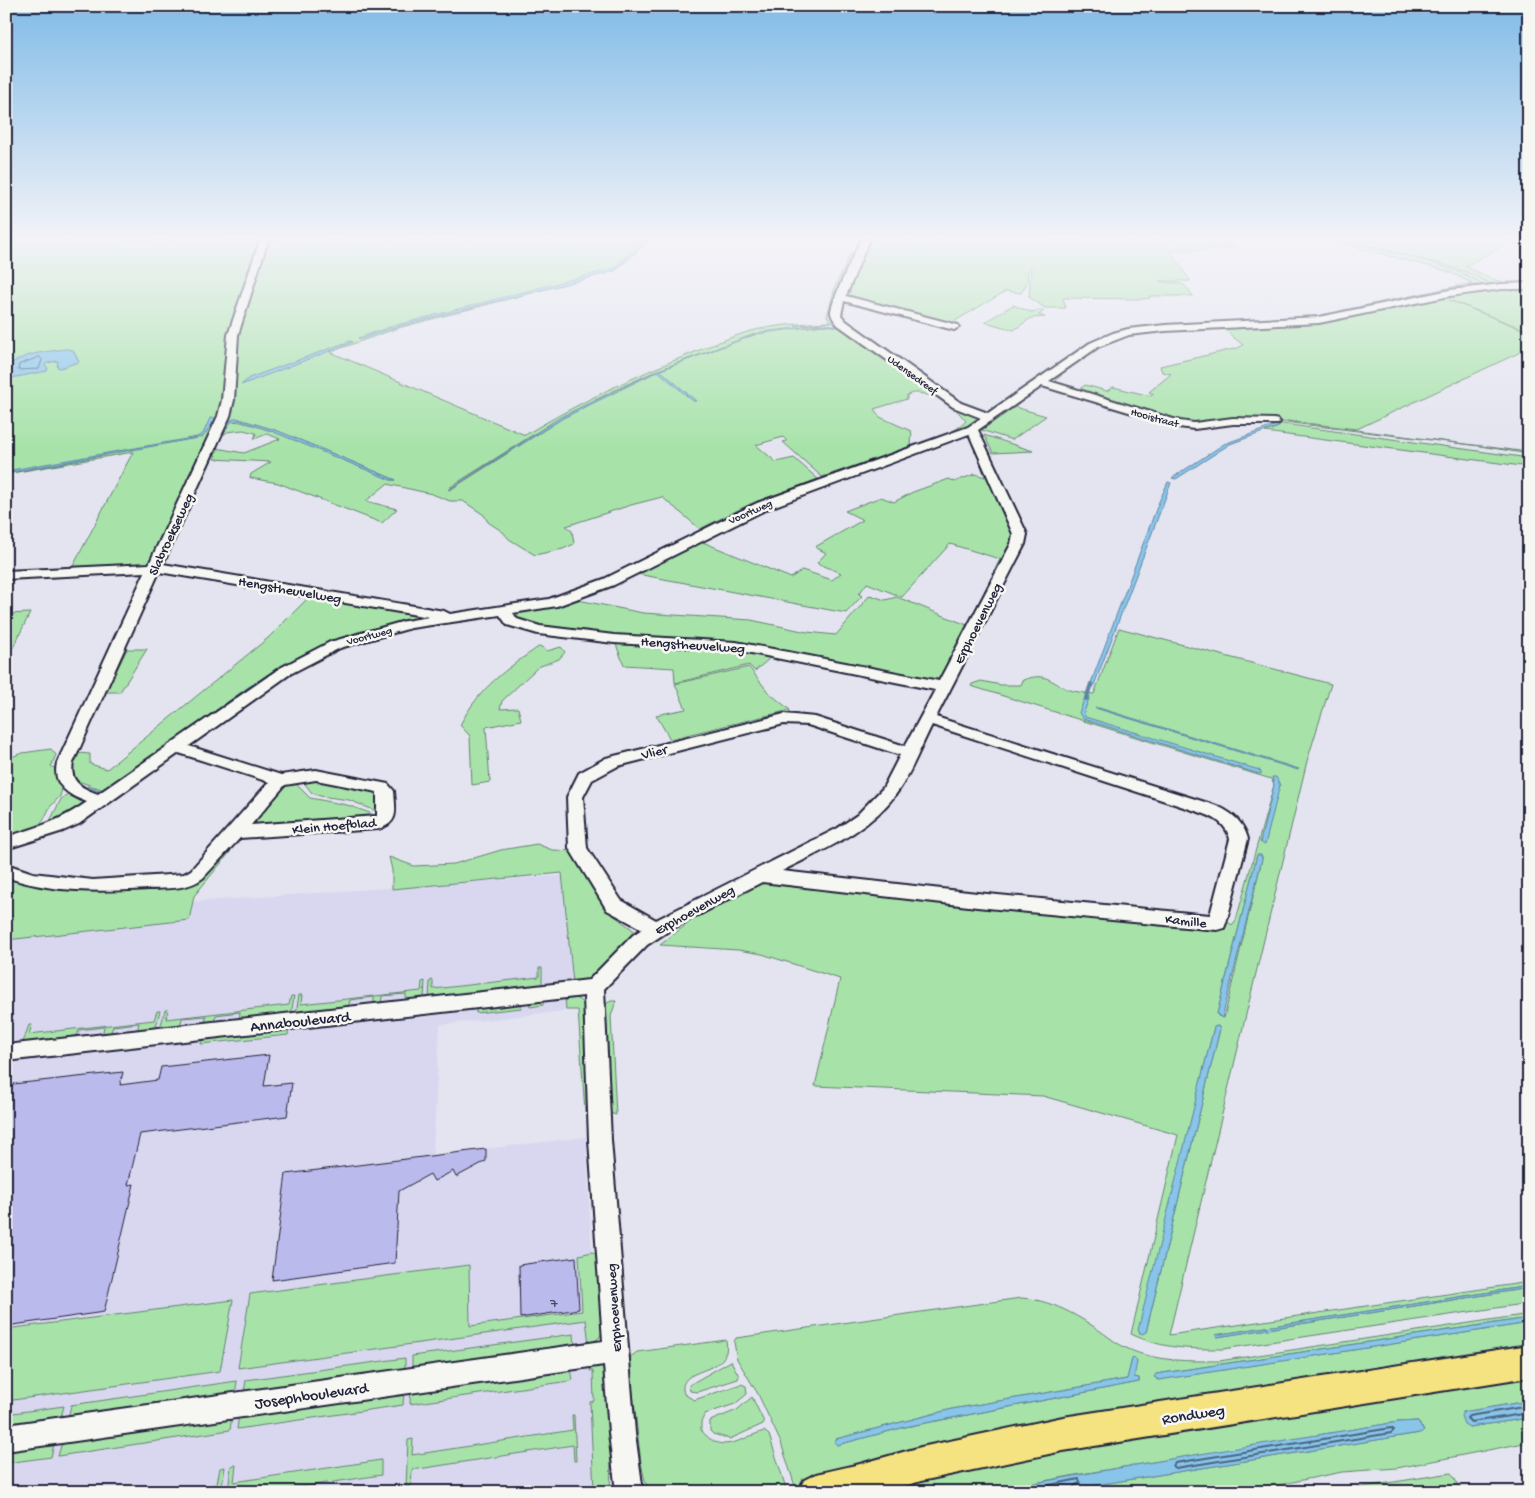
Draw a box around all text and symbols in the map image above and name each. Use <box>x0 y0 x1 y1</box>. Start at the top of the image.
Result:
street label: Udensedreef <box>885 353 941 399</box>
street label: Hooistraat <box>1129 407 1181 431</box>
street label: Slabroekseweg <box>146 491 199 579</box>
street label: Voortweg <box>726 498 774 528</box>
street label: Hengstheuvelweg <box>237 574 343 609</box>
street label: Erphoevenweg <box>952 581 1007 667</box>
street label: Voortweg <box>345 625 393 649</box>
street label: Hengstheuvelweg <box>640 634 746 659</box>
street label: Vlier <box>639 742 670 765</box>
street label: Klein Hoefblad <box>292 815 379 840</box>
street label: Erphoevenweg <box>652 882 738 940</box>
street label: Kamille <box>1164 912 1208 933</box>
street label: Annaboulevard <box>249 1009 353 1038</box>
street label: Erphoevenweg <box>604 1263 627 1353</box>
house number: 7 <box>549 1296 558 1313</box>
street label: Josephboulevard <box>254 1380 371 1415</box>
street label: Rondweg <box>1161 1402 1226 1431</box>

